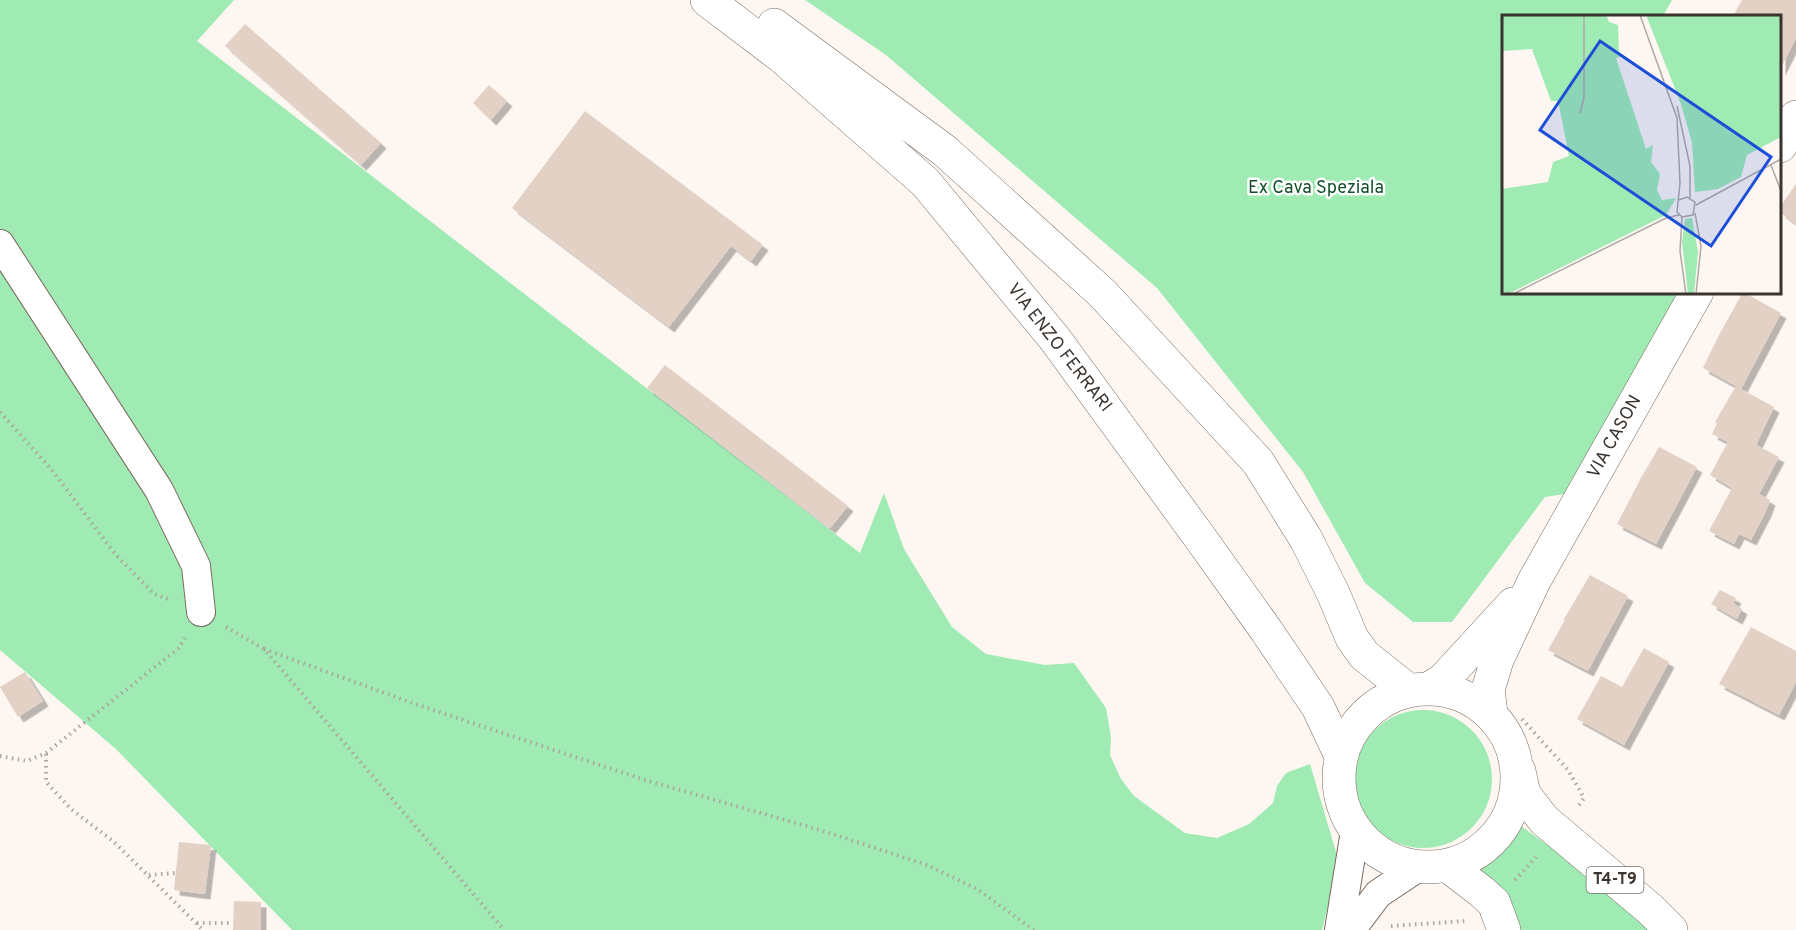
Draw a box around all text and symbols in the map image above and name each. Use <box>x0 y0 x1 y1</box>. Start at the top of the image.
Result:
inset map <box>1502 15 1781 294</box>
park label: Ex Cava Speziala <box>1248 177 1384 200</box>
street label: VIA ENZO FERRARI <box>1002 279 1116 417</box>
street label: VIA CASON <box>1583 391 1647 483</box>
road number: T4-T9 <box>1586 867 1644 893</box>

